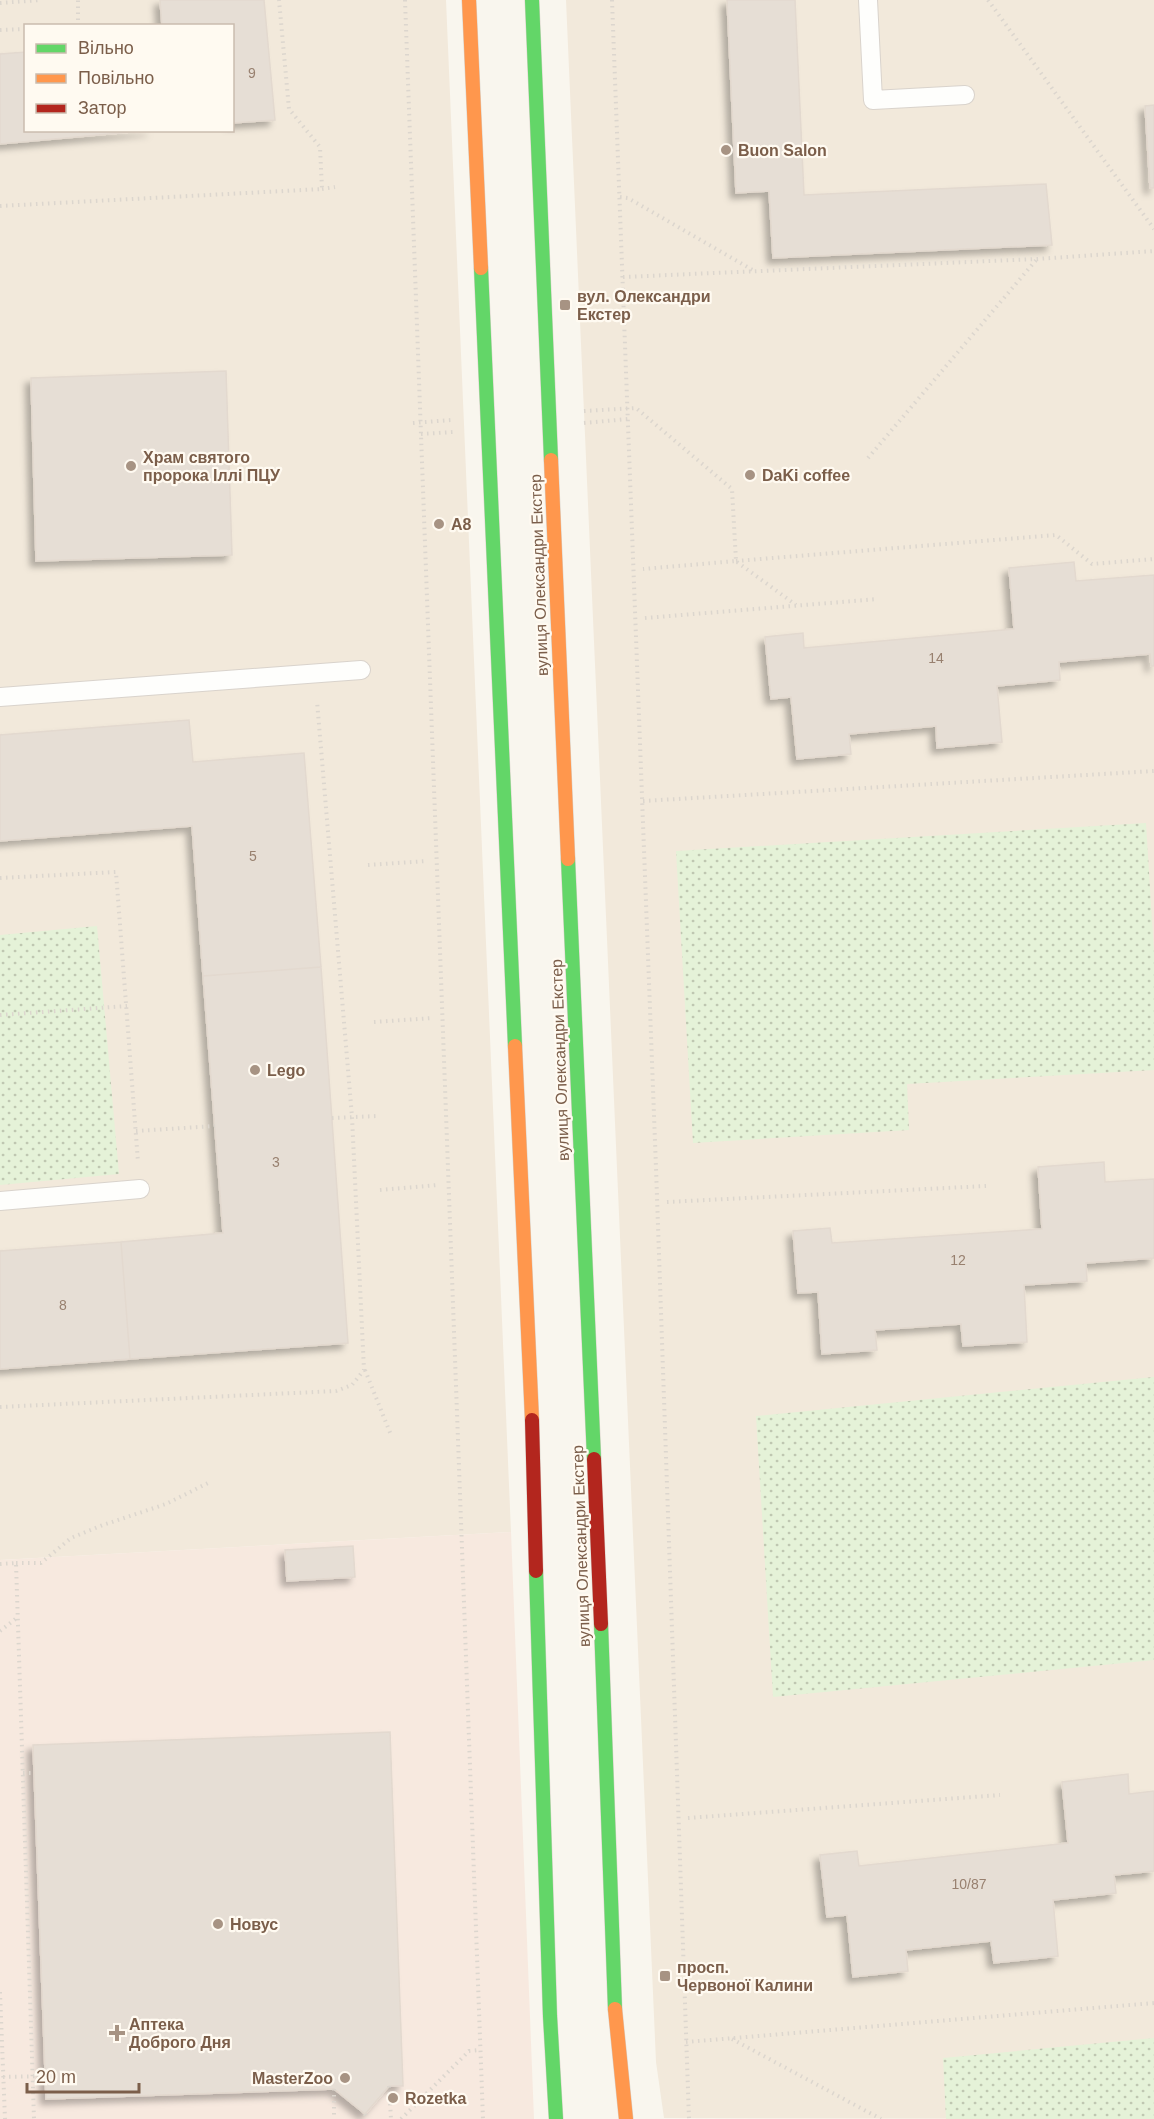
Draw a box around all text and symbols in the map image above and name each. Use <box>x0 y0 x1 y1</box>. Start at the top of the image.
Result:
legend <box>24 24 234 132</box>
text: Вільно <box>78 38 134 58</box>
house number: 9 <box>248 65 256 81</box>
text: Повільно <box>78 68 154 88</box>
text: Затор <box>78 98 127 118</box>
place label: Buon Salon <box>738 142 827 159</box>
marker: Buon Salon <box>719 143 733 157</box>
place label: вул. Олександри Екстер <box>577 288 710 323</box>
marker: вул. Олександри Екстер <box>558 298 572 312</box>
place label: Храм святого пророка Іллі ПЦУ <box>143 449 281 484</box>
marker: Храм святого пророка Іллі ПЦУ <box>124 459 138 473</box>
place label: DaKi coffee <box>762 467 850 484</box>
marker: DaKi coffee <box>743 468 757 482</box>
street label: вулиця Олександри Екстер <box>527 474 551 676</box>
place label: A8 <box>451 516 472 533</box>
marker: A8 <box>432 517 446 531</box>
house number: 14 <box>928 650 944 666</box>
house number: 5 <box>249 848 257 864</box>
street label: вулиця Олександри Екстер <box>548 959 572 1161</box>
place label: Lego <box>267 1062 305 1079</box>
marker: Lego <box>248 1063 262 1077</box>
house number: 3 <box>272 1154 280 1170</box>
house number: 12 <box>950 1252 966 1268</box>
house number: 8 <box>59 1297 67 1313</box>
street label: вулиця Олександри Екстер <box>569 1445 593 1647</box>
house number: 10/87 <box>951 1876 987 1892</box>
place label: Новус <box>230 1916 278 1933</box>
marker: Новус <box>211 1917 225 1931</box>
place label: просп. Червоної Калини <box>677 1959 813 1994</box>
marker: просп. Червоної Калини <box>658 1969 672 1983</box>
place label: Аптека Доброго Дня <box>129 2016 231 2051</box>
marker: Аптека Доброго Дня <box>110 2026 124 2040</box>
scale bar <box>27 2056 140 2094</box>
text: 20 m <box>36 2067 76 2087</box>
place label: MasterZoo <box>252 2070 333 2087</box>
marker: MasterZoo <box>338 2071 352 2085</box>
place label: Rozetka <box>405 2090 466 2107</box>
marker: Rozetka <box>386 2091 400 2105</box>

